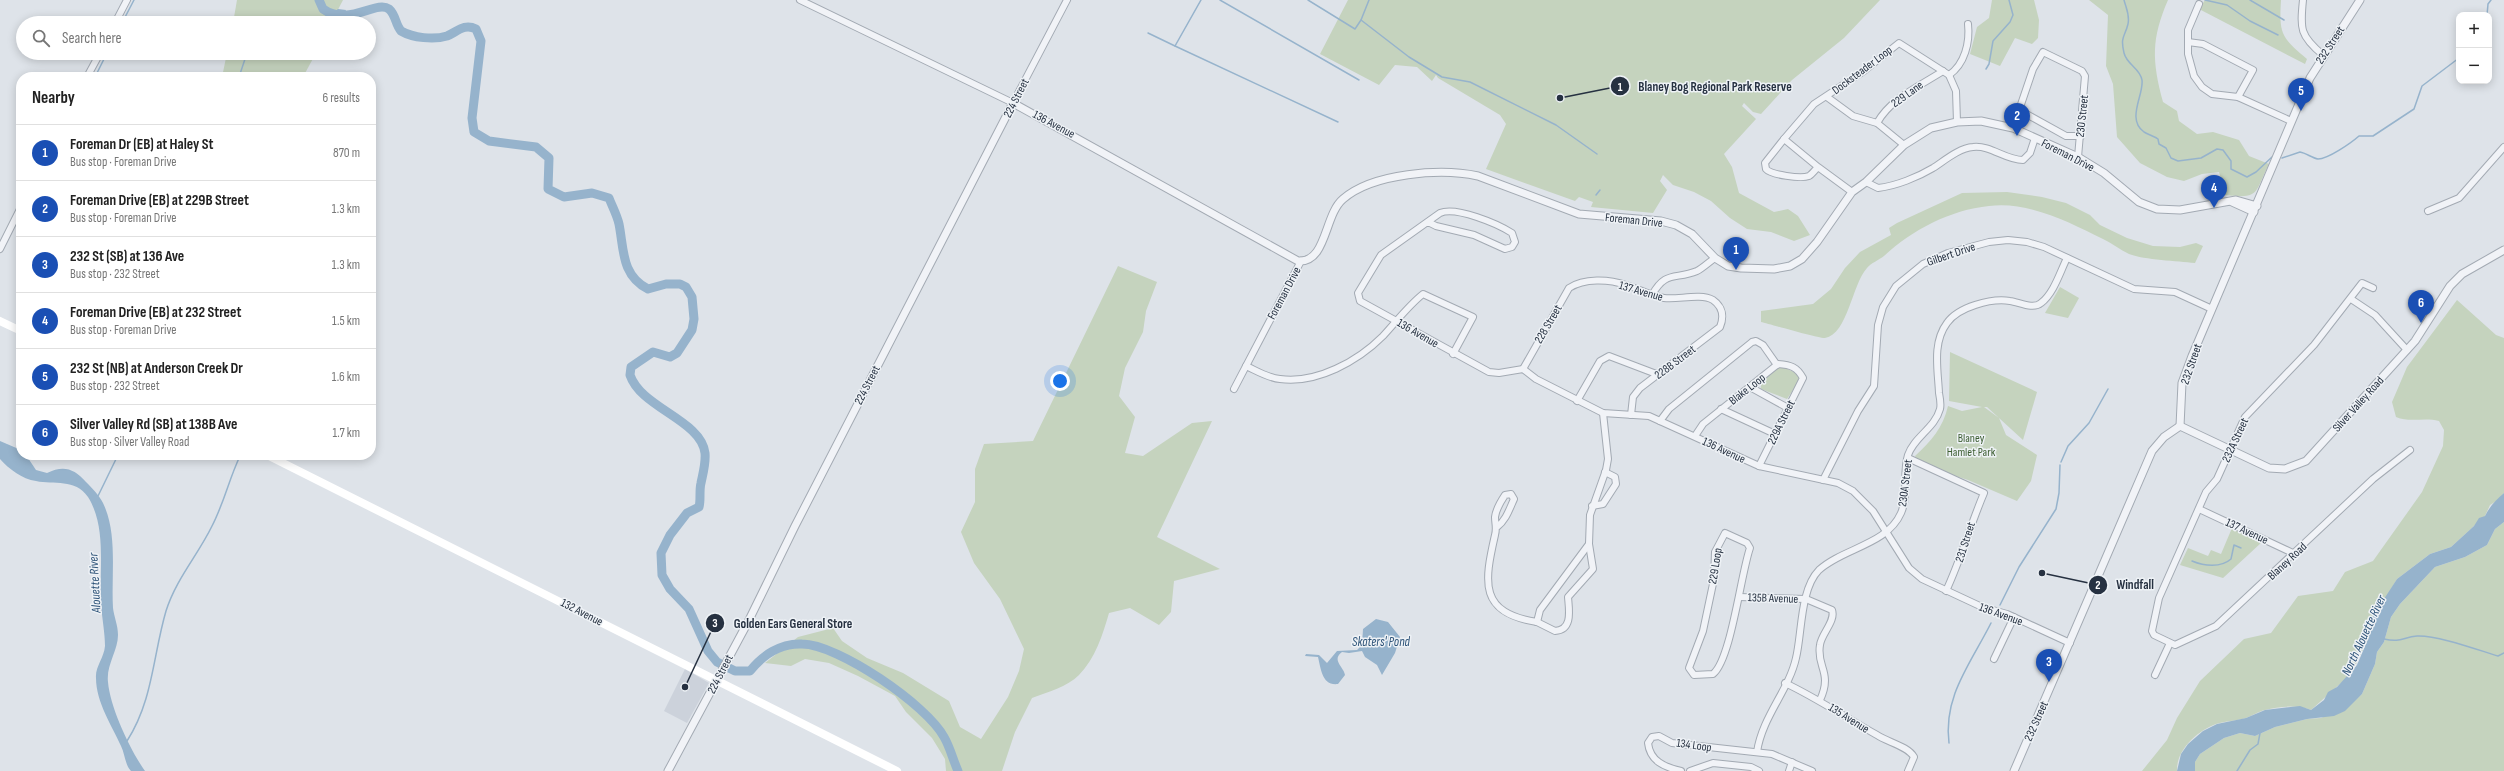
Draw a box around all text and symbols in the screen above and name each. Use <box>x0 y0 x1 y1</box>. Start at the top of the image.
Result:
map controls <box>2456 12 2492 84</box>
button: + <box>2456 12 2492 48</box>
search box <box>16 16 376 60</box>
street label: 232 Street <box>2313 23 2348 67</box>
icon: search <box>30 27 52 49</box>
text: Search here <box>62 29 122 48</box>
street label: Docksteader Loop <box>1829 43 1896 98</box>
button: − <box>2456 48 2492 84</box>
callout: Blaney Bog Regional Park Reserve <box>1610 74 1800 99</box>
street label: 224 Street <box>1000 76 1033 120</box>
street label: 229 Lane <box>1888 78 1926 111</box>
pin: 5 <box>2288 78 2314 111</box>
text: Blaney Bog Regional Park Reserve <box>1638 79 1792 95</box>
text: 1 <box>1618 80 1623 95</box>
text: Nearby <box>32 88 75 108</box>
text: 6 results <box>322 90 360 106</box>
street label: 230 Street <box>2073 94 2092 138</box>
pin: 2 <box>2004 103 2030 136</box>
street label: 136 Avenue <box>1030 107 1078 142</box>
text: Foreman Dr (EB) at Haley St <box>70 135 213 154</box>
street label: Foreman Drive <box>2039 136 2097 175</box>
text: 1 <box>42 145 48 161</box>
text: 870 m <box>333 145 360 161</box>
text: Bus stop · Foreman Drive <box>70 154 177 170</box>
pin: 4 <box>2201 175 2227 208</box>
text: Foreman Drive (EB) at 229B Street <box>70 191 249 210</box>
text: 2 <box>42 201 48 217</box>
text: 1.3 km <box>332 201 360 217</box>
text: Bus stop · Foreman Drive <box>70 210 177 226</box>
street label: Foreman Drive <box>1604 210 1664 231</box>
pin: 1 <box>1723 237 1749 270</box>
street label: Gilbert Drive <box>1925 239 1978 270</box>
text: 232 St (SB) at 136 Ave <box>70 247 184 266</box>
text: 3 <box>42 257 48 273</box>
text: 1.3 km <box>332 257 360 273</box>
street label: Foreman Drive <box>1264 264 1305 322</box>
text: Bus stop · 232 Street <box>70 266 160 282</box>
street label: 137 Avenue <box>1617 278 1665 305</box>
pin: 6 <box>2408 290 2434 323</box>
street label: 228 Street <box>1531 302 1566 346</box>
text: Foreman Drive (EB) at 232 Street <box>70 303 241 322</box>
text: 4 <box>42 313 48 329</box>
text: 1.5 km <box>332 313 360 329</box>
street label: 136 Avenue <box>1394 316 1441 351</box>
text: Bus stop · Foreman Drive <box>70 322 177 338</box>
street label: 232 Street <box>2178 341 2206 387</box>
street label: 228B Street <box>1652 342 1699 383</box>
text: 232 St (NB) at Anderson Creek Dr <box>70 359 243 378</box>
street label: 224 Street <box>851 363 884 407</box>
text: 5 <box>42 369 48 385</box>
text: 1.6 km <box>332 369 360 385</box>
street label: Blake Loop <box>1726 370 1769 408</box>
your location <box>1050 371 1070 391</box>
street label: Silver Valley Road <box>2329 373 2387 435</box>
text: Bus stop · 232 Street <box>70 378 160 394</box>
street label: 229A Street <box>1764 397 1799 447</box>
text: Silver Valley Rd (SB) at 138B Ave <box>70 415 238 434</box>
street label: 232A Street <box>2219 415 2252 465</box>
text: 6 <box>42 425 48 441</box>
text: 1.7 km <box>332 425 360 441</box>
park label: Blaney Hamlet Park <box>1947 431 1996 460</box>
text: Bus stop · Silver Valley Road <box>70 434 190 450</box>
street label: 136 Avenue <box>1700 434 1748 467</box>
street label: 230A Street <box>1895 458 1916 508</box>
street label: 137 Avenue <box>2223 515 2271 548</box>
street label: 231 Street <box>1952 520 1979 564</box>
street label: Blaney Road <box>2264 539 2310 583</box>
street label: 229 Loop <box>1705 547 1726 585</box>
water label: Alouette River <box>85 551 105 614</box>
callout: Windfall <box>2088 572 2162 597</box>
text: Windfall <box>2116 577 2154 593</box>
text: 2 <box>2095 578 2101 593</box>
street label: 135B Avenue <box>1747 590 1799 607</box>
water label: North Alouette River <box>2338 591 2390 678</box>
street label: 132 Avenue <box>558 595 606 630</box>
street label: 136 Avenue <box>1977 600 2025 629</box>
callout: Golden Ears General Store <box>705 611 860 636</box>
text: 3 <box>712 616 718 631</box>
text: Golden Ears General Store <box>734 616 853 632</box>
water label: Skaters' Pond <box>1352 634 1411 650</box>
pin: 3 <box>2036 649 2062 682</box>
street label: 224 Street <box>704 652 737 696</box>
street label: 232 Street <box>2021 699 2052 744</box>
street label: 135 Avenue <box>1826 700 1872 737</box>
street label: 134 Loop <box>1675 736 1713 755</box>

